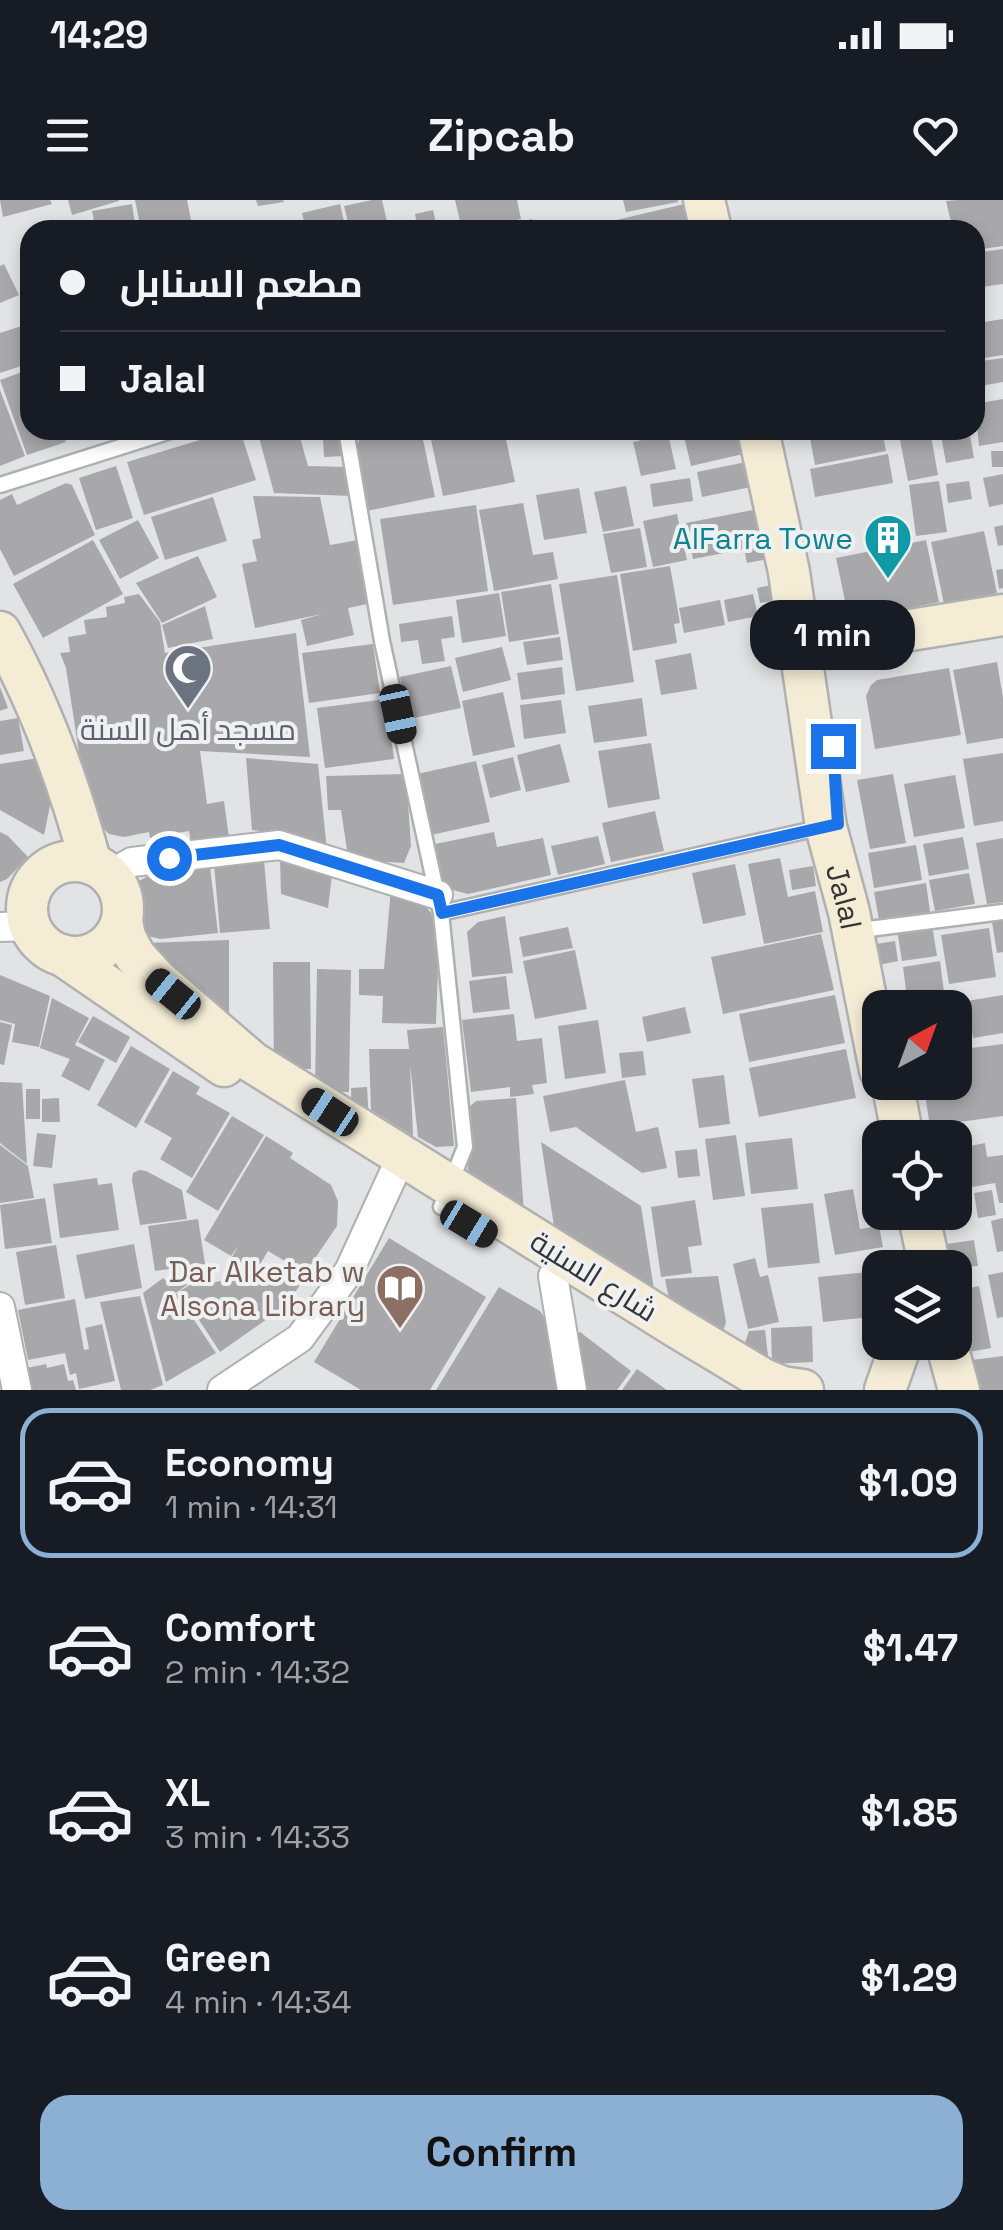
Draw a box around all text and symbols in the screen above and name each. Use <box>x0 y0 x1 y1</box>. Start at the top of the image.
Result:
text: 14:29 <box>50 11 149 59</box>
text: Zipcab <box>428 107 575 164</box>
icon: menu <box>40 108 95 163</box>
icon: heart <box>908 108 963 163</box>
text: مطعم السنابل <box>120 260 363 308</box>
text: Jalal <box>120 355 206 403</box>
building icon: AlFarra Towe <box>862 512 914 580</box>
place label: AlFarra Towe <box>673 519 853 558</box>
callout: 1 min <box>750 601 916 671</box>
text: 1 min <box>793 615 872 655</box>
mosque icon: مسجد أهل السنة <box>162 642 214 710</box>
car <box>377 682 419 746</box>
place label: مسجد أهل السنة <box>80 710 296 749</box>
route end <box>811 724 856 769</box>
route start <box>147 836 192 881</box>
street label: Jalal <box>817 859 871 933</box>
car <box>140 963 206 1025</box>
north arrow <box>862 990 972 1100</box>
map controls <box>862 990 972 1360</box>
car <box>297 1083 363 1141</box>
button: locate <box>862 1120 972 1230</box>
car <box>436 1196 502 1252</box>
street label: شارع السنية <box>523 1222 665 1331</box>
button: layers <box>862 1250 972 1360</box>
place label: Dar Alketab w Alsona Library <box>160 1252 365 1325</box>
library icon: Dar Alketab w Alsona Library <box>374 1262 426 1330</box>
icon: car <box>45 1438 135 1528</box>
text: Economy <box>165 1439 334 1487</box>
text: $1.09 <box>859 1459 958 1507</box>
text: 1 min · 14:31 <box>165 1487 338 1527</box>
icon: car <box>45 1603 135 1693</box>
text: Comfort <box>165 1604 316 1652</box>
text: $1.47 <box>863 1624 958 1672</box>
text: 2 min · 14:32 <box>165 1652 350 1692</box>
icon: car <box>45 1768 135 1858</box>
text: XL <box>165 1769 210 1817</box>
text: $1.85 <box>861 1789 958 1837</box>
text: 3 min · 14:33 <box>165 1817 350 1857</box>
icon: car <box>45 1933 135 2023</box>
text: Green <box>165 1934 272 1982</box>
text: $1.29 <box>861 1954 958 2002</box>
text: 4 min · 14:34 <box>165 1982 351 2022</box>
button: Confirm <box>40 2095 963 2210</box>

